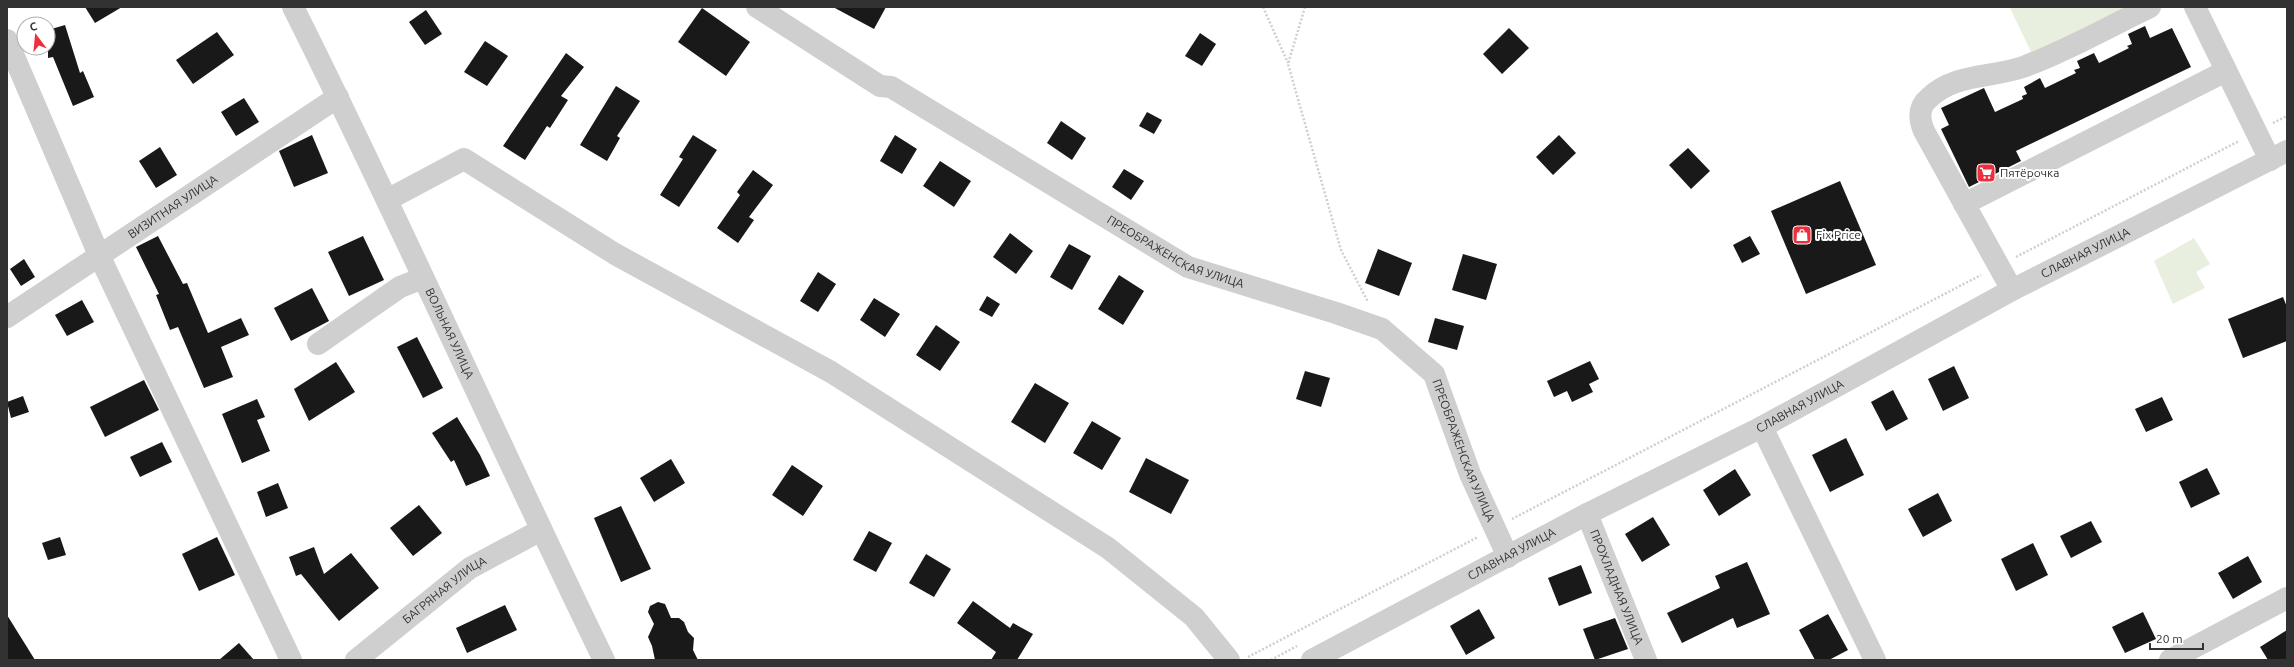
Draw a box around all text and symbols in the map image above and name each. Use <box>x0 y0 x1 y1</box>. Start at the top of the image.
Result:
north arrow <box>16 16 56 56</box>
text: С <box>28 20 38 33</box>
supermarket icon: Пятёрочка <box>1975 162 1997 184</box>
place label: Пятёрочка <box>2000 166 2059 179</box>
street label: ВИЗИТНАЯ УЛИЦА <box>125 172 220 241</box>
street label: ПРЕОБРАЖЕНСКАЯ УЛИЦА <box>1105 213 1246 290</box>
shop icon: Fix Price <box>1791 224 1813 246</box>
street label: СЛАВНАЯ УЛИЦА <box>2039 225 2132 280</box>
place label: Fix Price <box>1816 228 1861 241</box>
street label: ВОЛЬНАЯ УЛИЦА <box>423 286 477 381</box>
street label: ПРЕОБРАЖЕНСКАЯ УЛИЦА <box>1430 377 1498 524</box>
street label: СЛАВНАЯ УЛИЦА <box>1754 377 1846 435</box>
street label: СЛАВНАЯ УЛИЦА <box>1465 525 1558 582</box>
street label: ПРОХЛАДНАЯ УЛИЦА <box>1588 528 1646 647</box>
street label: БАГРЯНАЯ УЛИЦА <box>400 553 488 626</box>
scale bar <box>2150 625 2203 651</box>
text: 20 m <box>2156 632 2183 645</box>

